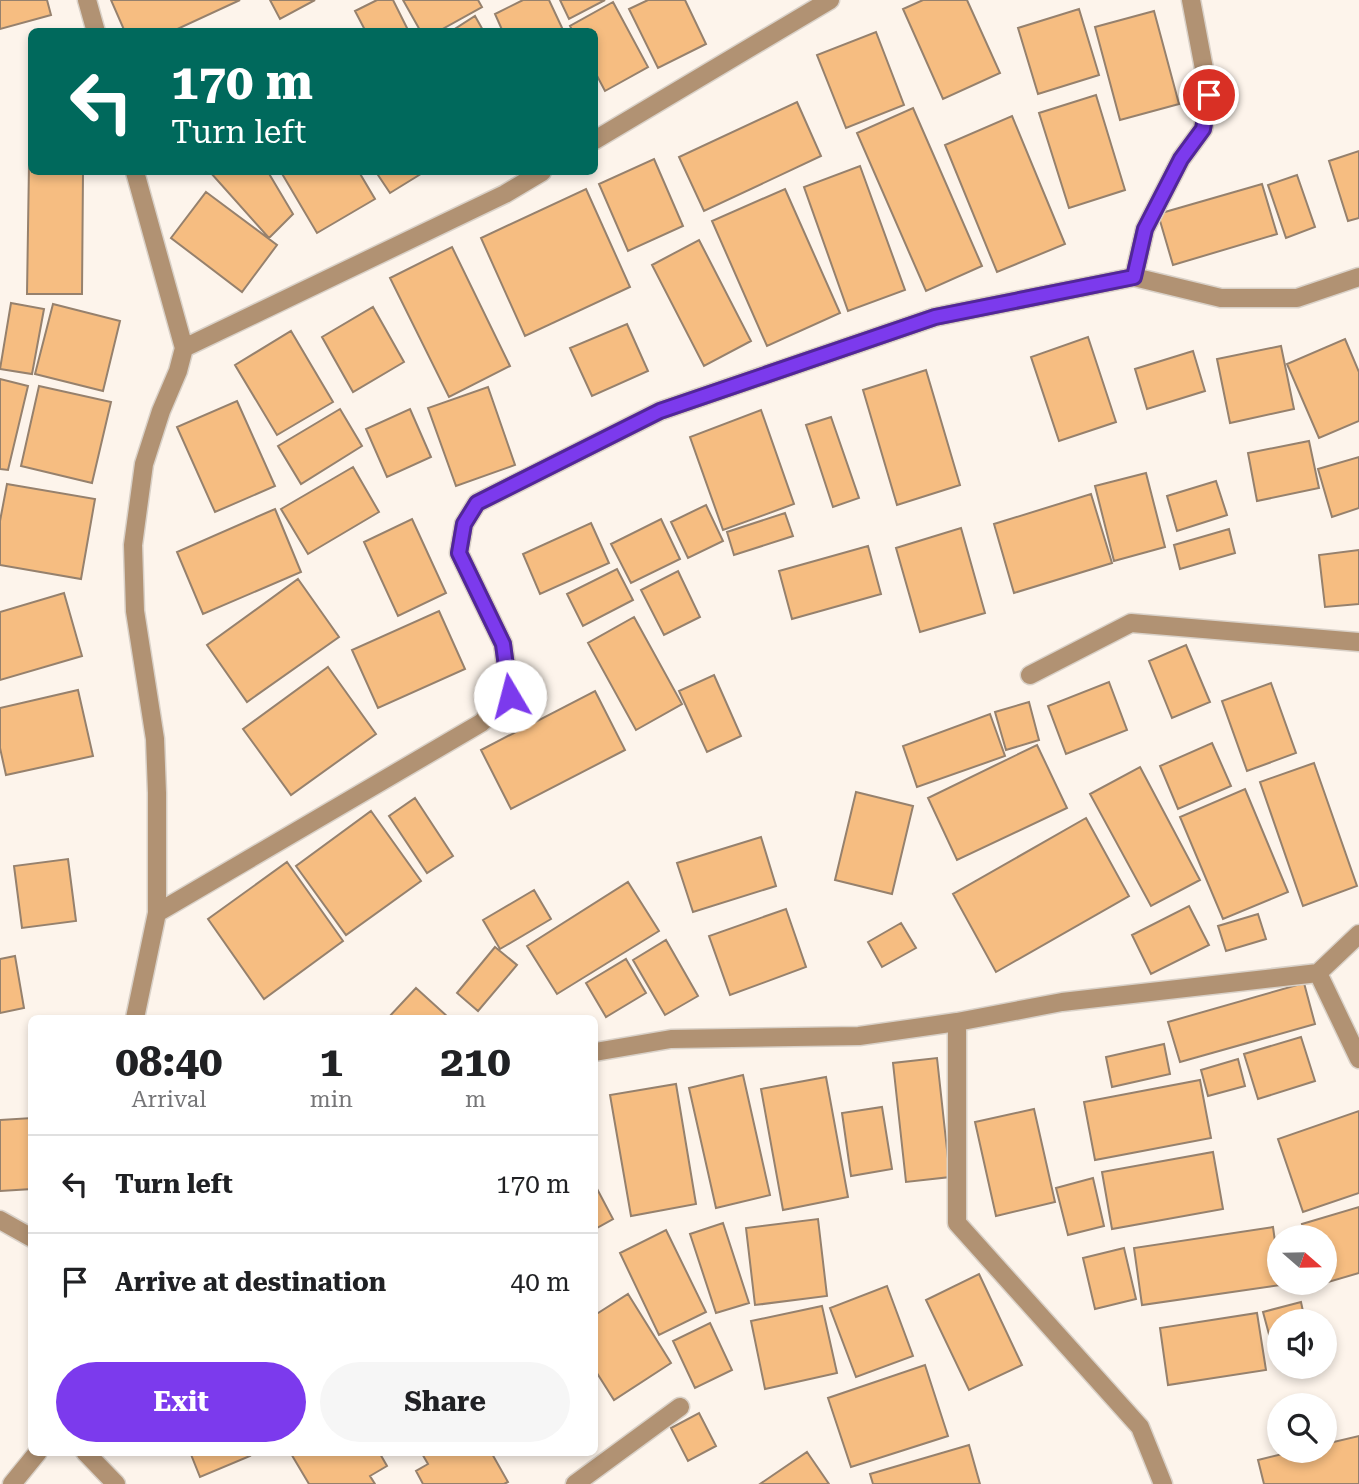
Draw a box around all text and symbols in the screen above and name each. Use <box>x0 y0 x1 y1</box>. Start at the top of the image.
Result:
text: 170 m <box>171 54 313 111</box>
icon: left <box>56 56 147 147</box>
pin <box>1179 65 1239 125</box>
icon: arrive <box>1190 76 1228 114</box>
text: Turn left <box>171 113 306 151</box>
position arrow <box>473 659 547 733</box>
text: 08:40 <box>115 1037 222 1086</box>
text: 1 <box>320 1037 343 1086</box>
text: 210 <box>440 1037 511 1086</box>
text: Arrival <box>131 1086 206 1113</box>
text: min <box>310 1086 353 1113</box>
text: m <box>465 1086 486 1113</box>
icon: left <box>56 1165 94 1203</box>
text: Turn left <box>115 1169 233 1199</box>
text: 170 m <box>496 1169 570 1199</box>
north arrow <box>1267 1225 1337 1295</box>
map controls <box>1267 1225 1337 1463</box>
icon: arrive <box>56 1263 94 1301</box>
text: Arrive at destination <box>115 1267 386 1297</box>
text: 40 m <box>511 1267 570 1297</box>
button: sound <box>1267 1309 1337 1379</box>
button: Exit <box>56 1362 306 1442</box>
button: Share <box>320 1362 570 1442</box>
button: search <box>1267 1393 1337 1463</box>

